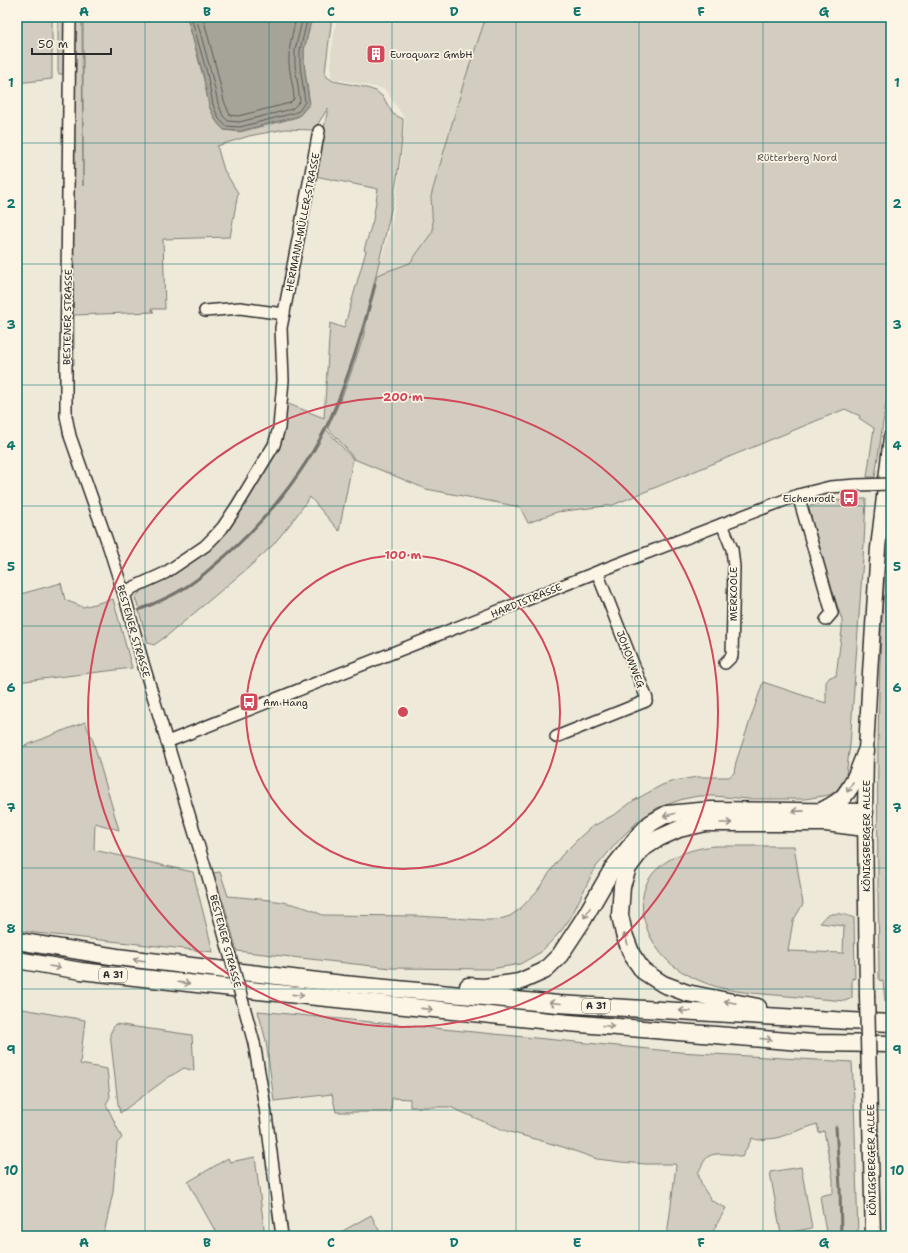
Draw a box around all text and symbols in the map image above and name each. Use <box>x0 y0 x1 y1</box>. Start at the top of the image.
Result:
text: A <box>79 3 89 20</box>
text: B <box>203 3 211 20</box>
text: C <box>327 3 335 20</box>
text: D <box>449 3 459 20</box>
text: E <box>573 3 582 20</box>
text: F <box>697 3 705 20</box>
text: G <box>819 3 830 20</box>
scale bar <box>32 30 111 56</box>
text: 50 m <box>38 36 68 52</box>
building icon: Euroquarz GmbH <box>365 43 387 65</box>
place label: Euroquarz GmbH <box>390 48 473 61</box>
text: 1 <box>8 74 14 91</box>
text: 1 <box>894 74 900 91</box>
street label: HERMANN-MÜLLER-STRASSE <box>283 151 322 293</box>
park label: Rütterberg Nord <box>757 151 838 164</box>
text: 2 <box>6 195 16 212</box>
text: 2 <box>892 195 902 212</box>
street label: BESTENER STRASSE <box>60 269 75 365</box>
text: 3 <box>6 316 16 333</box>
text: 3 <box>892 316 902 333</box>
text: 200 m <box>383 389 423 405</box>
text: 4 <box>6 437 16 454</box>
text: 4 <box>892 437 902 454</box>
bus stop icon: Eichenrodt <box>838 487 860 509</box>
place label: Eichenrodt <box>783 492 835 505</box>
text: 100 m <box>385 547 422 563</box>
text: 5 <box>7 558 15 575</box>
text: 5 <box>893 558 901 575</box>
street label: MERKOOLE <box>727 567 740 621</box>
street label: HARDTSTRASSE <box>489 580 564 621</box>
street label: BESTENER STRASSE <box>114 583 153 679</box>
street label: JOHOWWEG <box>614 629 648 690</box>
text: 6 <box>6 679 16 696</box>
text: 6 <box>892 679 902 696</box>
bus stop icon: Am Hang <box>238 691 260 713</box>
place label: Am Hang <box>263 696 308 709</box>
centre of rings <box>396 705 410 719</box>
street label: KÖNIGSBERGER ALLEE <box>860 780 873 892</box>
one-way arrow <box>846 781 854 793</box>
text: 7 <box>6 799 16 816</box>
text: 7 <box>892 799 902 816</box>
one-way arrow <box>792 807 805 815</box>
one-way arrow <box>662 812 675 820</box>
one-way arrow <box>719 819 732 827</box>
street label: BESTENER STRASSE <box>207 893 244 989</box>
one-way arrow <box>583 907 591 919</box>
text: 8 <box>6 920 16 937</box>
text: 8 <box>892 920 902 937</box>
one-way arrow <box>621 933 629 945</box>
one-way arrow <box>133 956 146 963</box>
one-way arrow <box>49 963 62 971</box>
road number: A 31 <box>99 968 127 982</box>
one-way arrow <box>177 979 190 986</box>
one-way arrow <box>291 992 304 999</box>
one-way arrow <box>723 997 736 1005</box>
road number: A 31 <box>582 999 610 1013</box>
one-way arrow <box>549 1000 562 1007</box>
one-way arrow <box>420 1005 433 1012</box>
one-way arrow <box>679 1008 692 1015</box>
one-way arrow <box>601 1023 614 1030</box>
one-way arrow <box>759 1036 772 1043</box>
text: 9 <box>6 1041 16 1058</box>
text: 9 <box>892 1041 902 1058</box>
street label: KÖNIGSBERGER ALLEE <box>864 1104 879 1216</box>
text: 10 <box>4 1162 18 1179</box>
text: 10 <box>890 1162 904 1179</box>
text: A <box>79 1234 89 1251</box>
text: B <box>203 1234 211 1251</box>
text: C <box>327 1234 335 1251</box>
text: D <box>449 1234 459 1251</box>
text: E <box>573 1234 582 1251</box>
text: F <box>697 1234 705 1251</box>
text: G <box>819 1234 830 1251</box>

